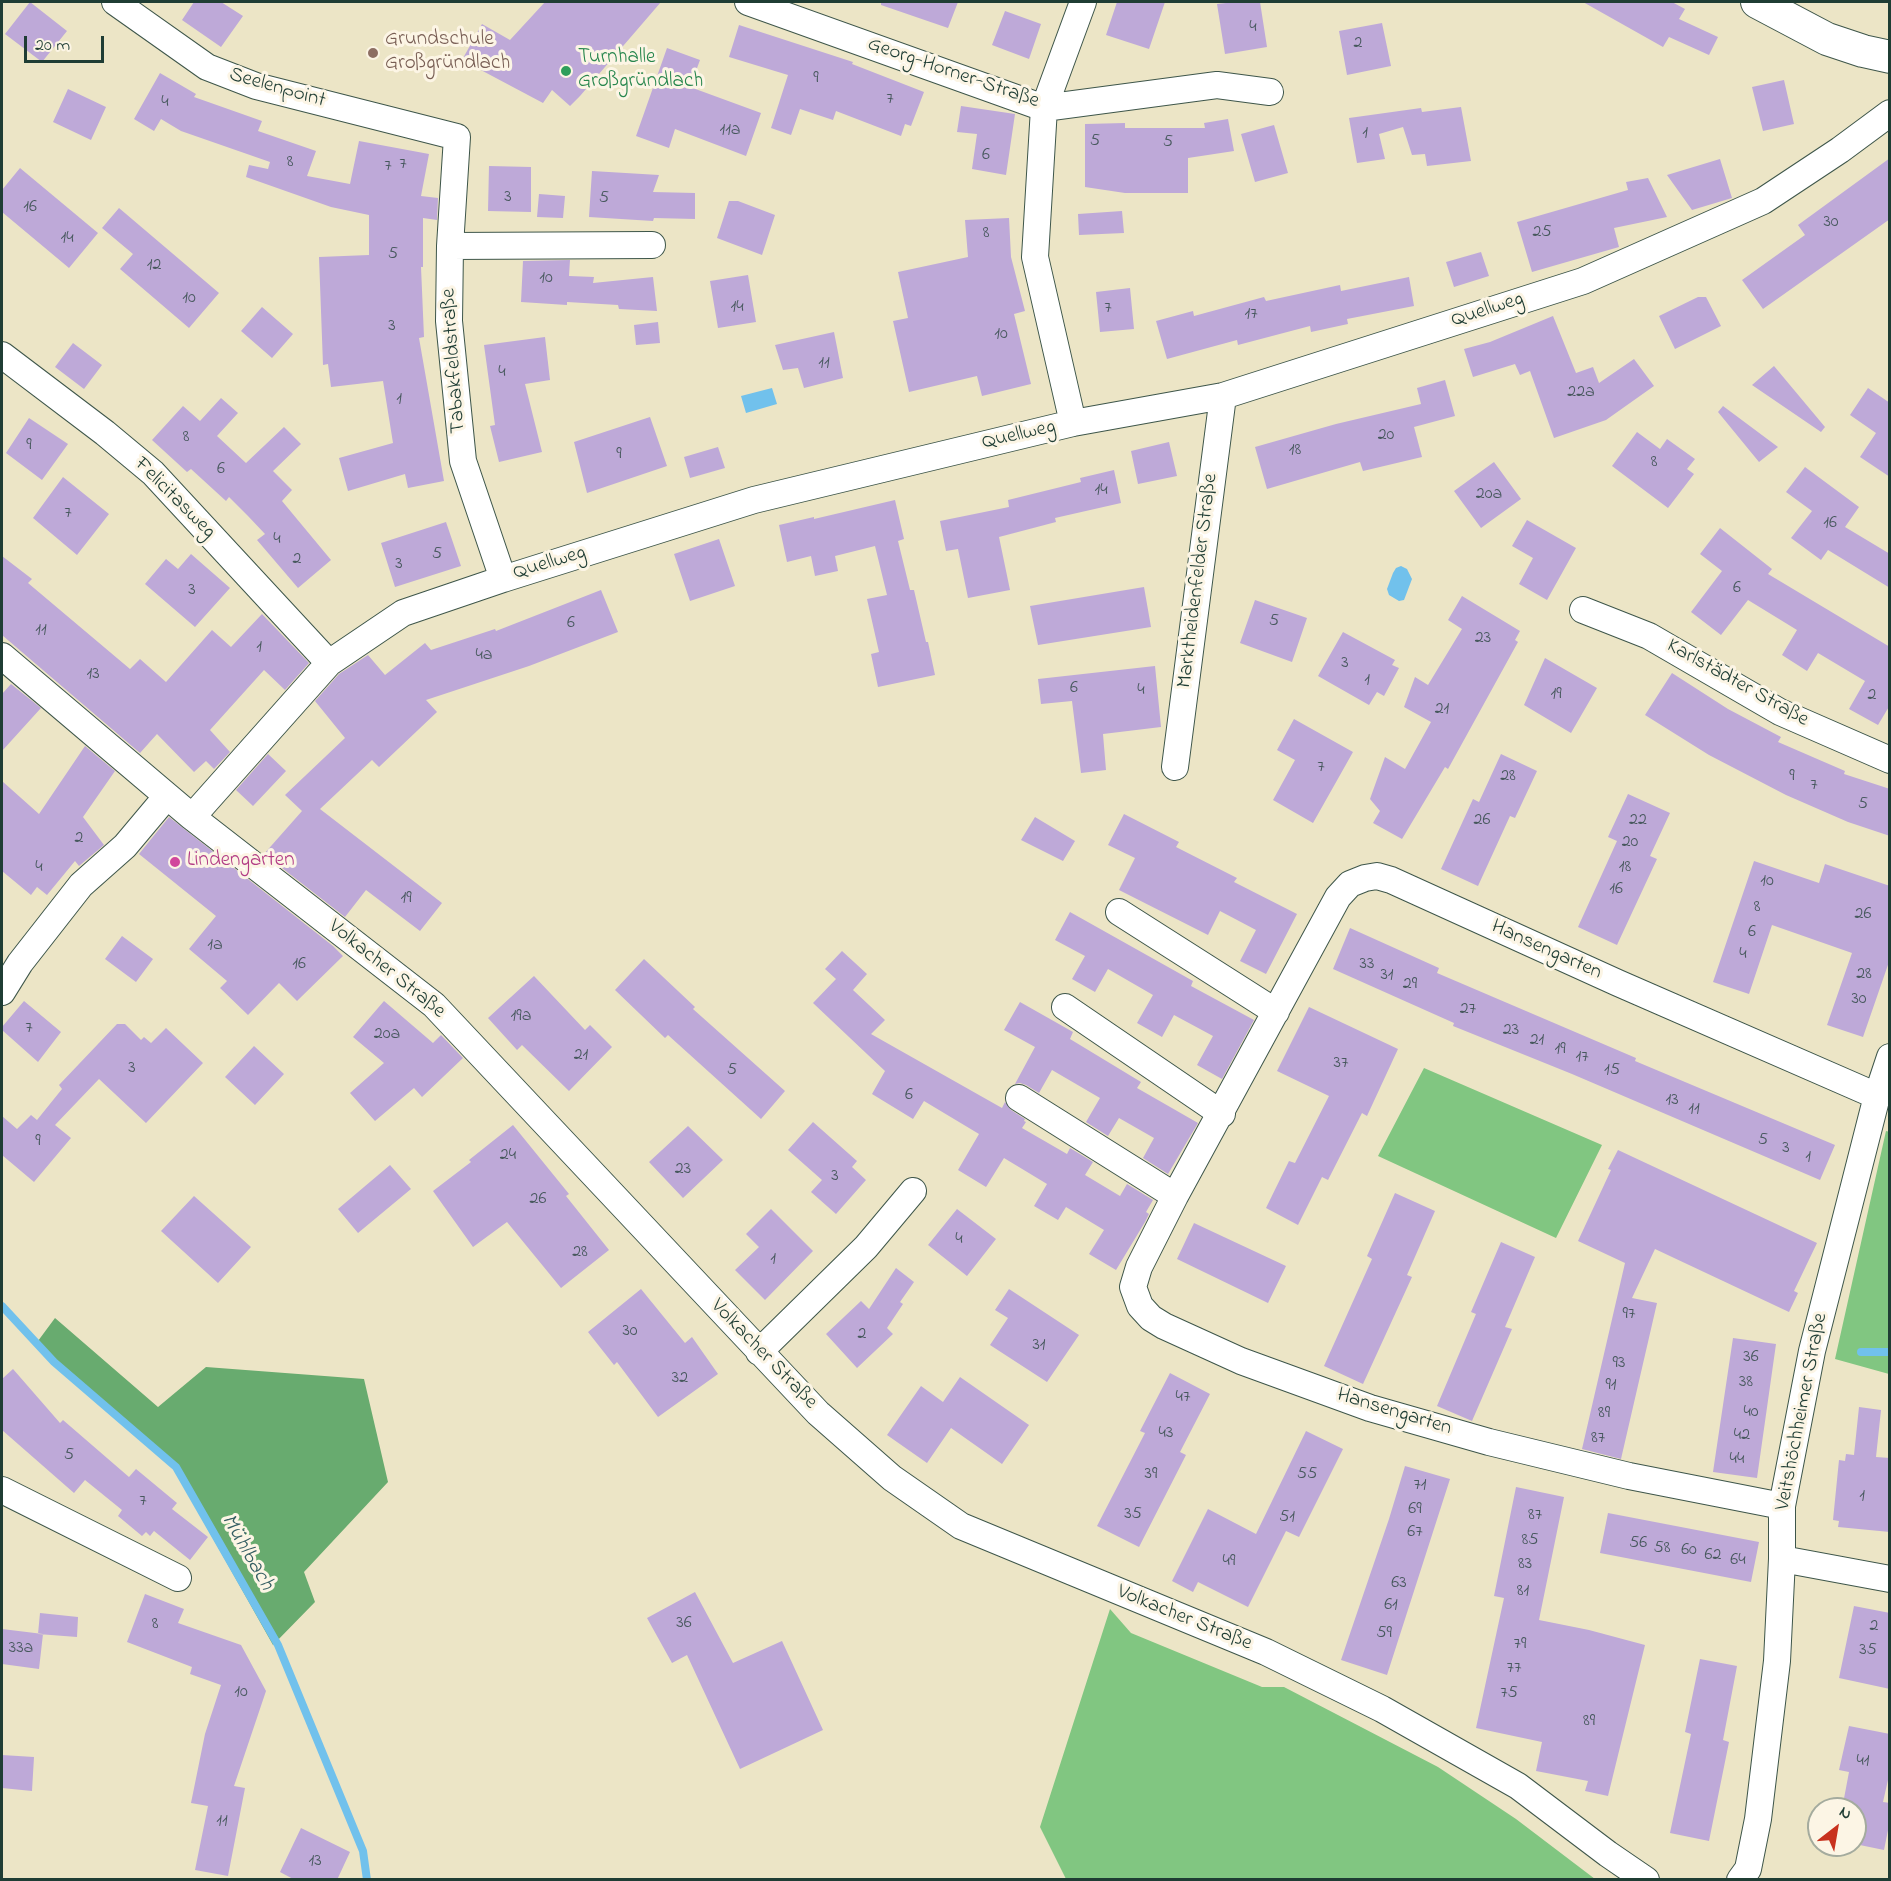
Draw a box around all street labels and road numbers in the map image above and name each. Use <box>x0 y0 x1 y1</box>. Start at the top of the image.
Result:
street label: Georg-Horner-Straße <box>864 33 1042 115</box>
street label: Seelenpoint <box>226 63 328 115</box>
street label: Quellweg <box>1449 287 1527 335</box>
street label: Tabakfeldstraße <box>437 288 473 434</box>
street label: Quellweg <box>980 415 1058 457</box>
street label: Felicitasweg <box>128 453 220 545</box>
street label: Marktheidenfelder Straße <box>1173 472 1225 690</box>
street label: Quellweg <box>511 541 589 587</box>
street label: Karlstädter Straße <box>1661 635 1813 733</box>
street label: Volkacher Straße <box>322 915 450 1025</box>
street label: Hansengarten <box>1487 915 1605 987</box>
street label: Volkacher Straße <box>704 1295 822 1415</box>
street label: Veitshöchheimer Straße <box>1772 1311 1834 1513</box>
street label: Hansengarten <box>1334 1384 1454 1442</box>
street label: Volkacher Straße <box>1113 1580 1255 1658</box>

